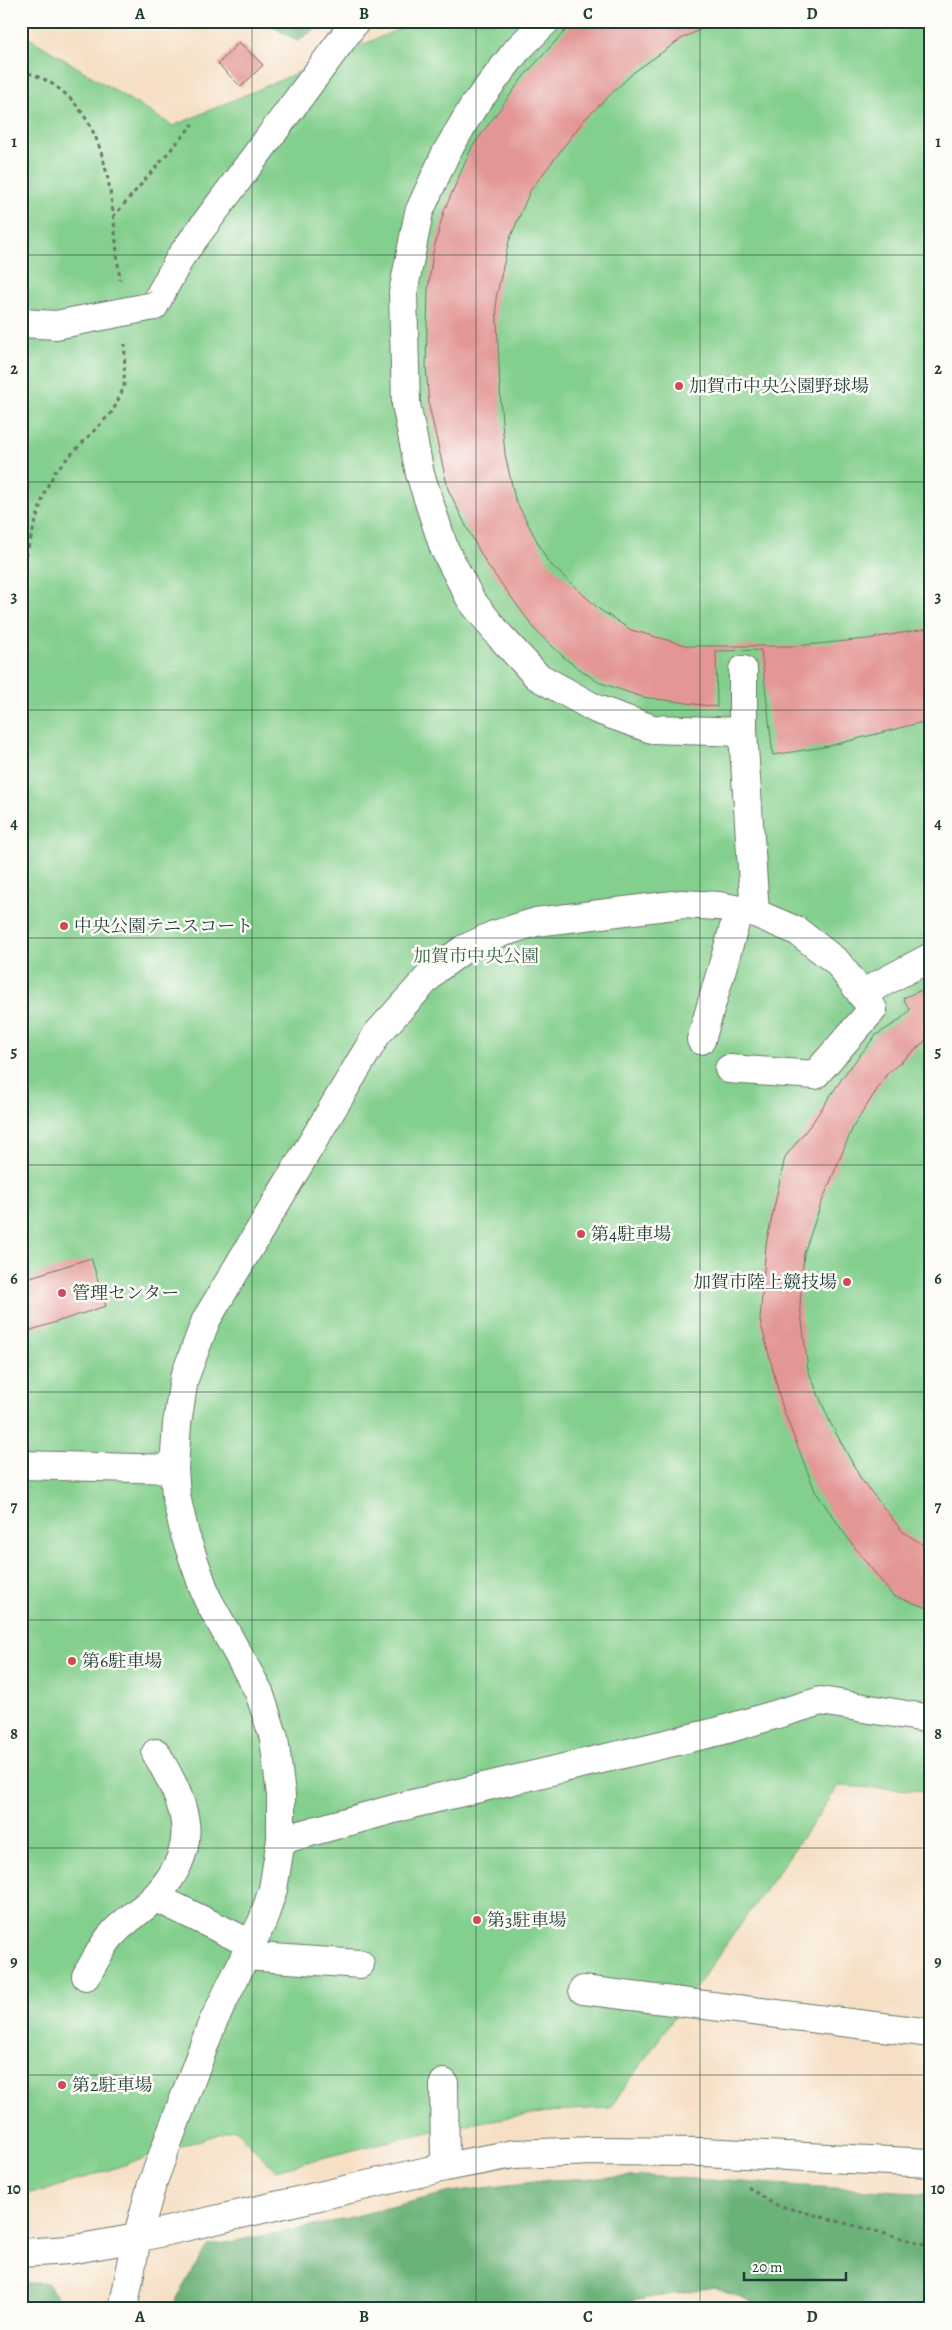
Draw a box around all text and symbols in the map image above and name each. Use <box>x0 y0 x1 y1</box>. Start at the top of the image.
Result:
text: A <box>134 3 146 25</box>
text: B <box>359 3 369 25</box>
text: C <box>583 3 593 25</box>
text: D <box>806 3 818 25</box>
text: 1 <box>11 131 17 153</box>
text: 1 <box>935 131 941 153</box>
text: 2 <box>10 358 18 380</box>
text: 2 <box>934 358 942 380</box>
place label: 加賀市中央公園野球場 <box>689 374 869 398</box>
marker: 加賀市中央公園野球場 <box>673 380 685 392</box>
text: 3 <box>11 586 18 608</box>
text: 3 <box>935 586 942 608</box>
text: 4 <box>10 813 18 835</box>
text: 4 <box>934 813 942 835</box>
place label: 中央公園テニスコート <box>74 914 253 938</box>
marker: 中央公園テニスコート <box>58 920 70 932</box>
park label: 加賀市中央公園 <box>413 944 539 968</box>
text: 5 <box>11 1041 18 1063</box>
text: 5 <box>935 1041 942 1063</box>
place label: 第4駐車場 <box>591 1222 671 1246</box>
marker: 第4駐車場 <box>575 1228 587 1240</box>
text: 6 <box>10 1268 18 1290</box>
text: 6 <box>934 1268 942 1290</box>
place label: 加賀市陸上競技場 <box>693 1270 837 1294</box>
marker: 加賀市陸上競技場 <box>841 1276 853 1288</box>
place label: 管理センター <box>72 1281 179 1305</box>
marker: 管理センター <box>56 1287 68 1299</box>
text: 7 <box>11 1496 18 1518</box>
text: 7 <box>935 1496 942 1518</box>
place label: 第6駐車場 <box>82 1649 162 1673</box>
marker: 第6駐車場 <box>66 1655 78 1667</box>
text: 8 <box>10 1723 18 1745</box>
text: 8 <box>934 1723 942 1745</box>
place label: 第3駐車場 <box>487 1908 567 1932</box>
marker: 第3駐車場 <box>471 1914 483 1926</box>
text: 9 <box>10 1951 18 1973</box>
text: 9 <box>934 1951 942 1973</box>
place label: 第2駐車場 <box>72 2073 153 2097</box>
marker: 第2駐車場 <box>56 2079 68 2091</box>
text: 10 <box>7 2178 21 2200</box>
text: 10 <box>931 2178 945 2200</box>
scale bar <box>744 2250 847 2282</box>
text: 20 m <box>752 2257 783 2277</box>
text: A <box>134 2306 146 2328</box>
text: B <box>359 2306 369 2328</box>
text: C <box>583 2306 593 2328</box>
text: D <box>806 2306 818 2328</box>

